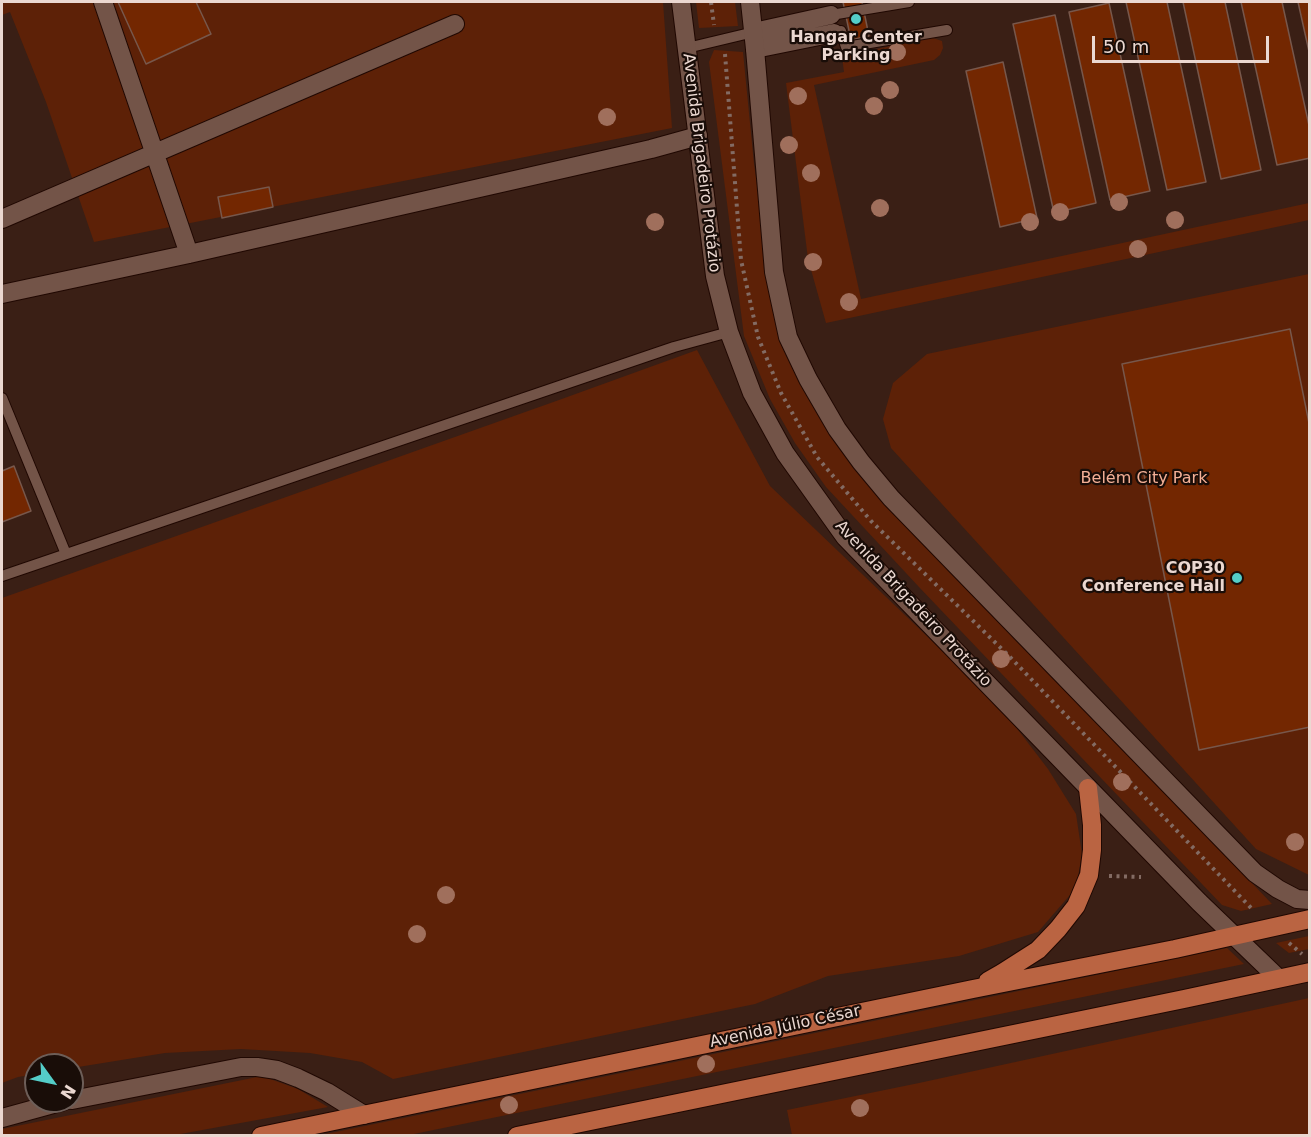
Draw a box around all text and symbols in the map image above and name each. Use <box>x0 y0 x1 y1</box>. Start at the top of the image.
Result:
marker: Hangar Center Parking <box>849 12 863 26</box>
scale bar <box>1095 24 1272 62</box>
place label: Hangar Center Parking <box>790 28 922 66</box>
text: 50 m <box>1103 36 1149 57</box>
street label: Avenida Brigadeiro Protázio <box>678 52 724 274</box>
park label: Belém City Park <box>1081 469 1207 489</box>
street label: Avenida Brigadeiro Protázio <box>831 517 995 691</box>
place label: COP30 Conference Hall <box>1082 559 1225 597</box>
marker: COP30 Conference Hall <box>1230 571 1244 585</box>
street label: Avenida Júlio César <box>708 1002 862 1052</box>
north arrow <box>24 1053 84 1113</box>
text: N <box>56 1081 79 1103</box>

